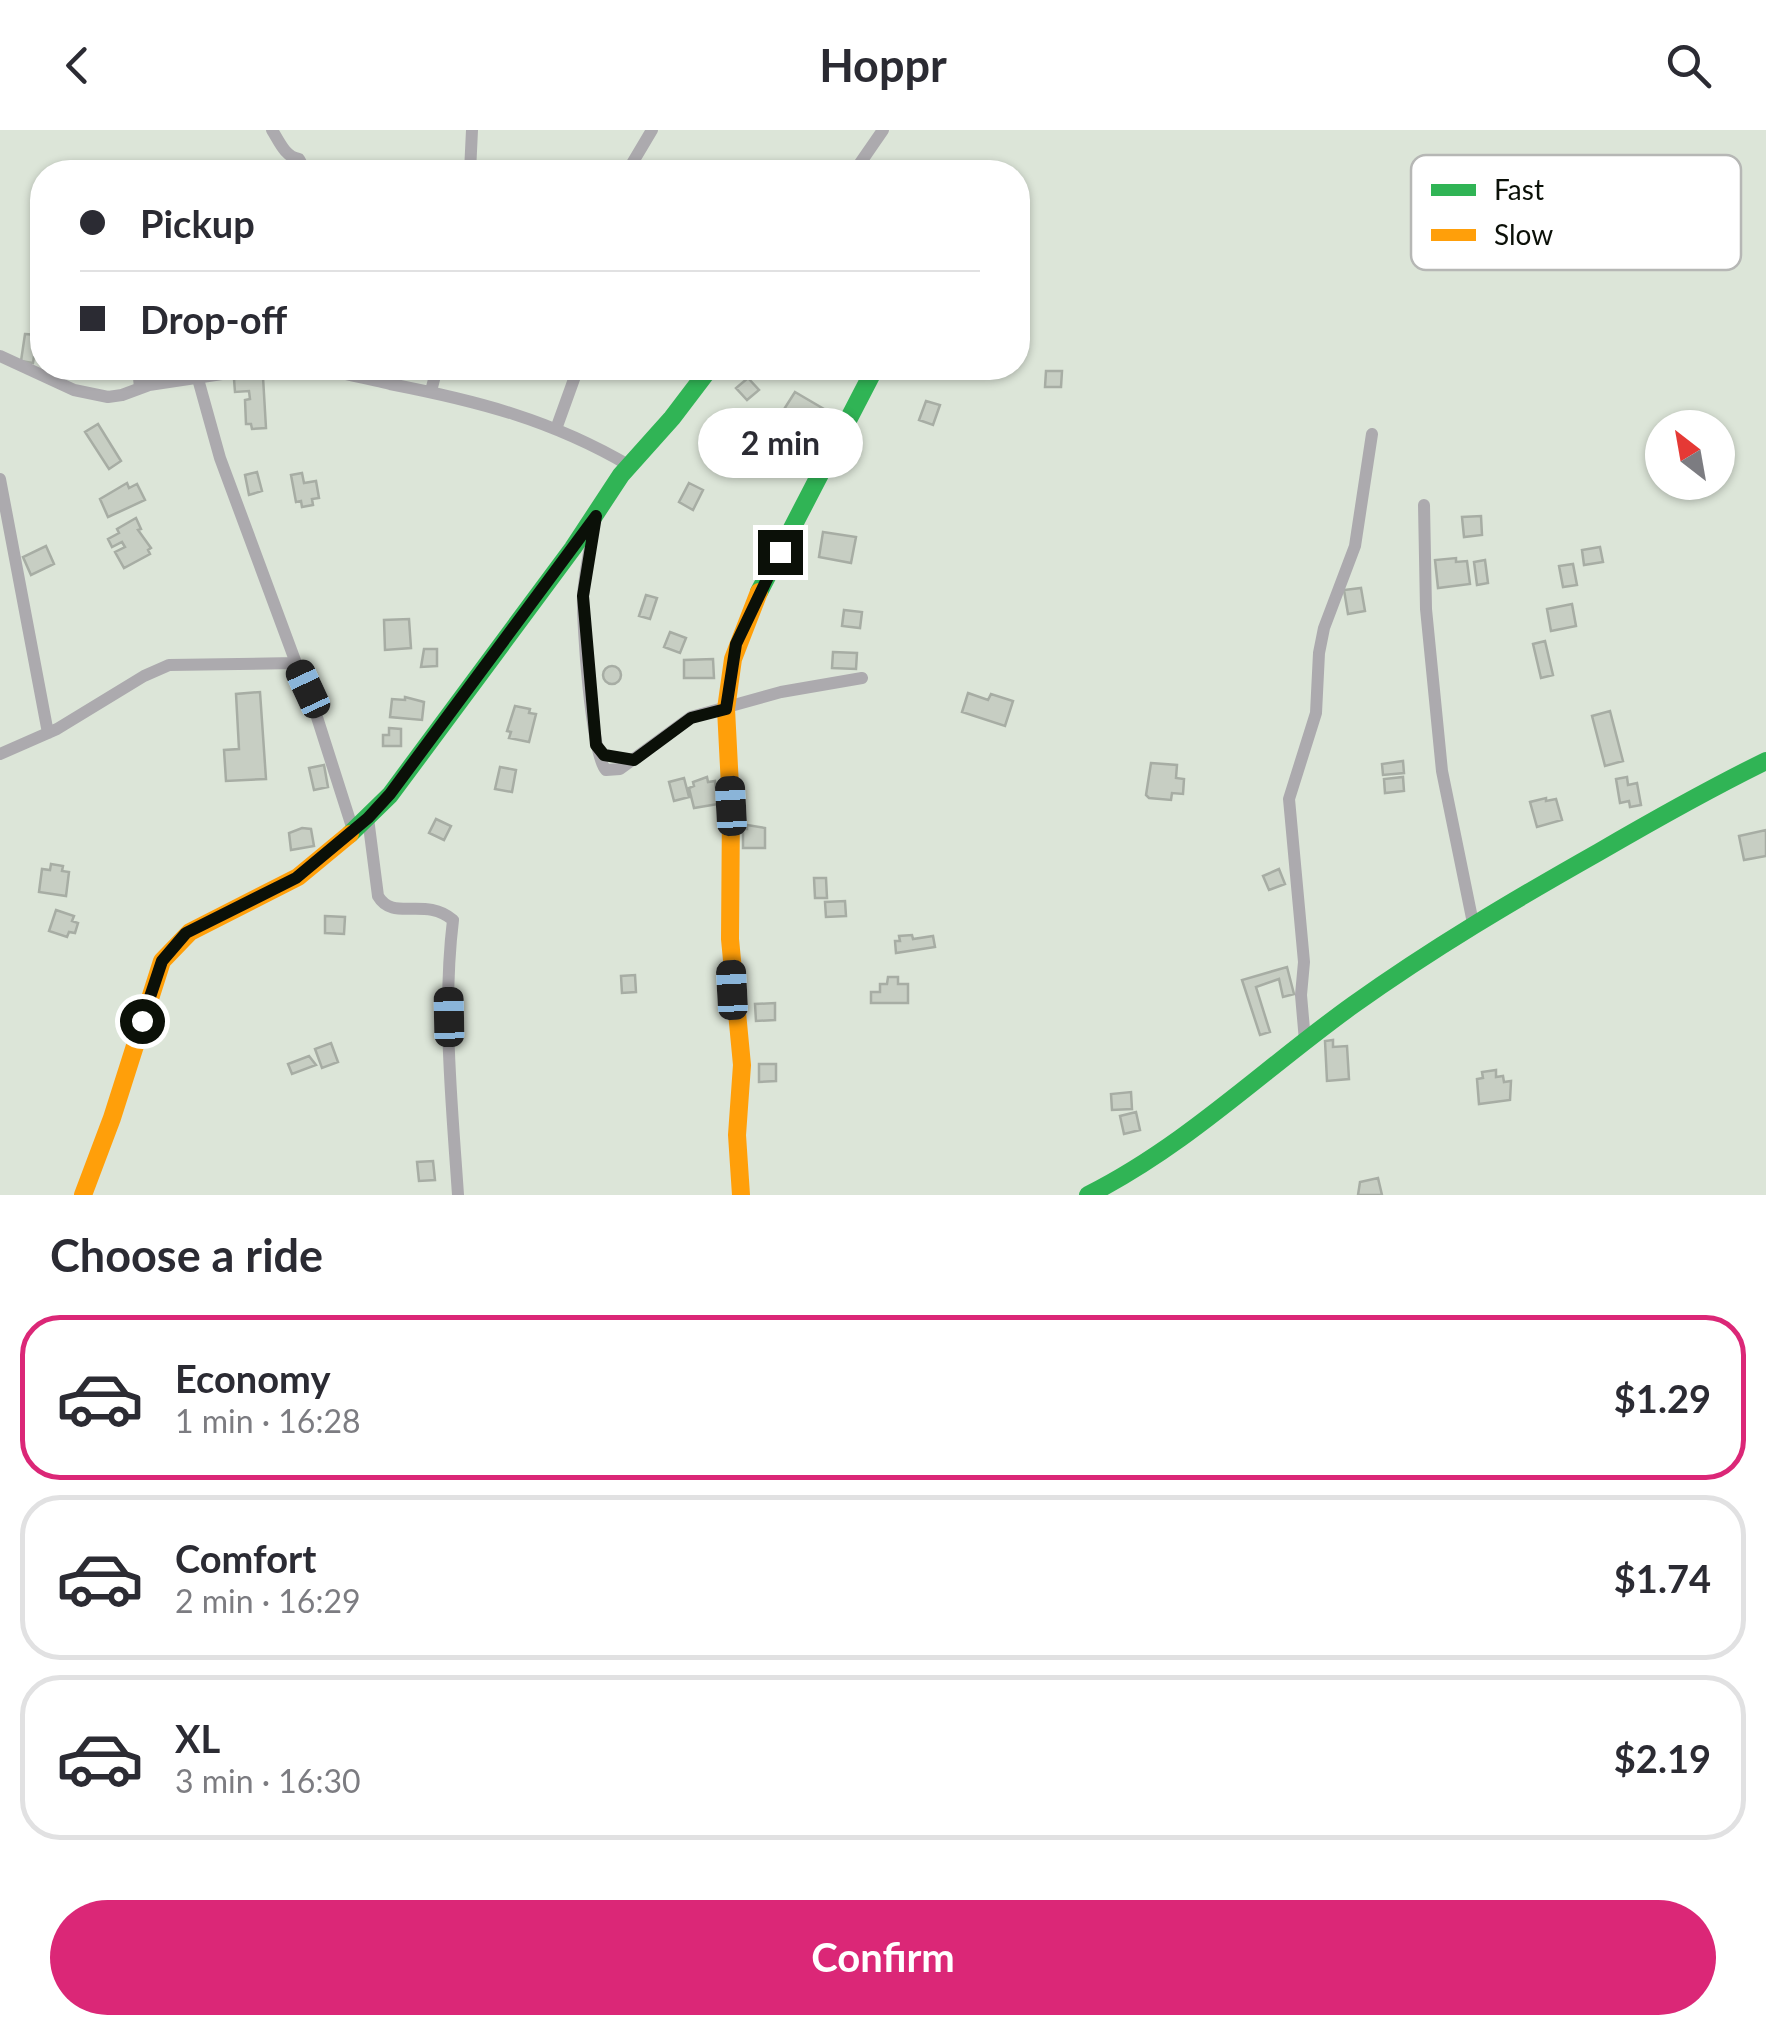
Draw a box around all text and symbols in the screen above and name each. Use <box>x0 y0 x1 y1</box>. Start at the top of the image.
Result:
icon: back <box>50 38 105 93</box>
text: Hoppr <box>819 38 947 92</box>
icon: search <box>1661 38 1716 93</box>
legend <box>1411 155 1741 270</box>
text: Fast <box>1494 172 1544 206</box>
text: Pickup <box>140 200 255 246</box>
text: Slow <box>1494 217 1553 251</box>
text: Drop-off <box>140 296 287 342</box>
callout: 2 min <box>698 407 862 477</box>
north arrow <box>1645 410 1735 500</box>
map controls <box>1645 410 1735 500</box>
text: 2 min <box>741 423 820 462</box>
route end <box>758 530 803 575</box>
car <box>282 655 334 723</box>
car <box>714 775 748 837</box>
car <box>715 959 749 1021</box>
car <box>433 987 465 1047</box>
route start <box>120 999 165 1044</box>
text: Choose a ride <box>50 1228 323 1282</box>
icon: car <box>55 1353 145 1443</box>
text: Economy <box>175 1355 330 1401</box>
text: $1.29 <box>1614 1375 1711 1421</box>
text: 1 min · 16:28 <box>175 1401 361 1440</box>
icon: car <box>55 1533 145 1623</box>
text: Comfort <box>175 1535 316 1581</box>
text: $1.74 <box>1614 1555 1711 1601</box>
text: 2 min · 16:29 <box>175 1581 361 1620</box>
icon: car <box>55 1713 145 1803</box>
text: XL <box>175 1715 220 1761</box>
text: $2.19 <box>1614 1735 1711 1781</box>
text: 3 min · 16:30 <box>175 1761 361 1800</box>
button: Confirm <box>50 1900 1716 2015</box>

